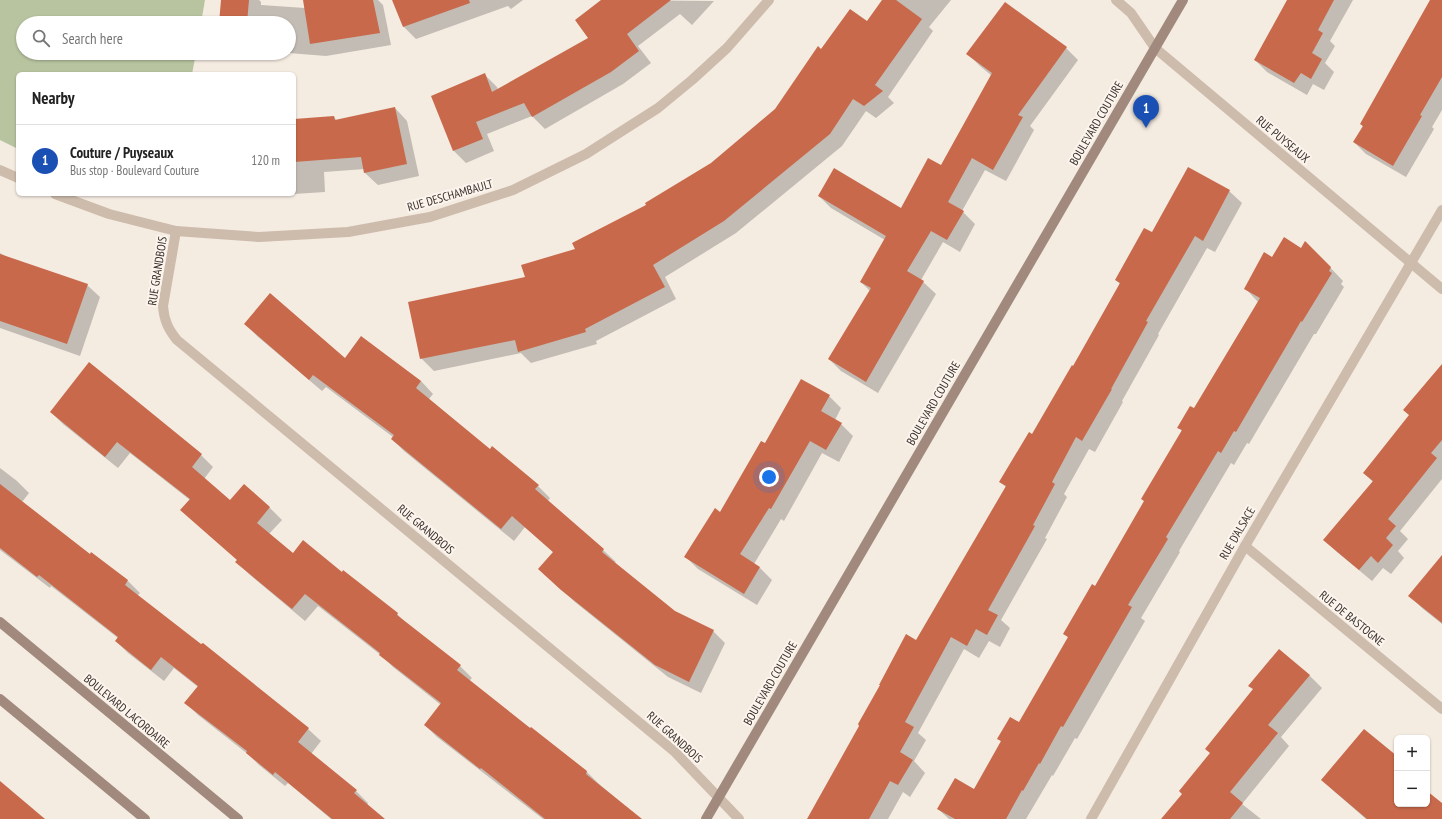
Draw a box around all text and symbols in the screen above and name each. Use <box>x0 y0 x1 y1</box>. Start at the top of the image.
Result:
search box <box>16 16 296 60</box>
icon: search <box>30 27 52 49</box>
text: Search here <box>62 29 123 48</box>
street label: BOULEVARD COUTURE <box>1066 78 1126 168</box>
text: Nearby <box>32 87 75 109</box>
pin: 1 <box>1133 95 1159 128</box>
street label: RUE PUYSEAUX <box>1253 112 1313 166</box>
text: Couture / Puyseaux <box>70 143 174 162</box>
text: 1 <box>42 152 48 169</box>
text: 120 m <box>251 152 280 169</box>
text: Bus stop · Boulevard Couture <box>70 162 199 179</box>
street label: RUE DESCHAMBAULT <box>406 175 495 214</box>
street label: RUE GRANDBOIS <box>144 235 170 307</box>
street label: BOULEVARD COUTURE <box>903 358 963 448</box>
your location <box>759 467 779 487</box>
street label: RUE GRANDBOIS <box>394 501 458 557</box>
street label: RUE D'ALSACE <box>1216 504 1258 562</box>
street label: RUE DE BASTOGNE <box>1317 587 1387 649</box>
street label: BOULEVARD COUTURE <box>740 638 800 728</box>
street label: BOULEVARD LACORDAIRE <box>81 671 173 751</box>
street label: RUE GRANDBOIS <box>644 708 706 766</box>
map controls <box>1394 735 1430 807</box>
button: + <box>1394 735 1430 771</box>
button: − <box>1394 771 1430 807</box>

